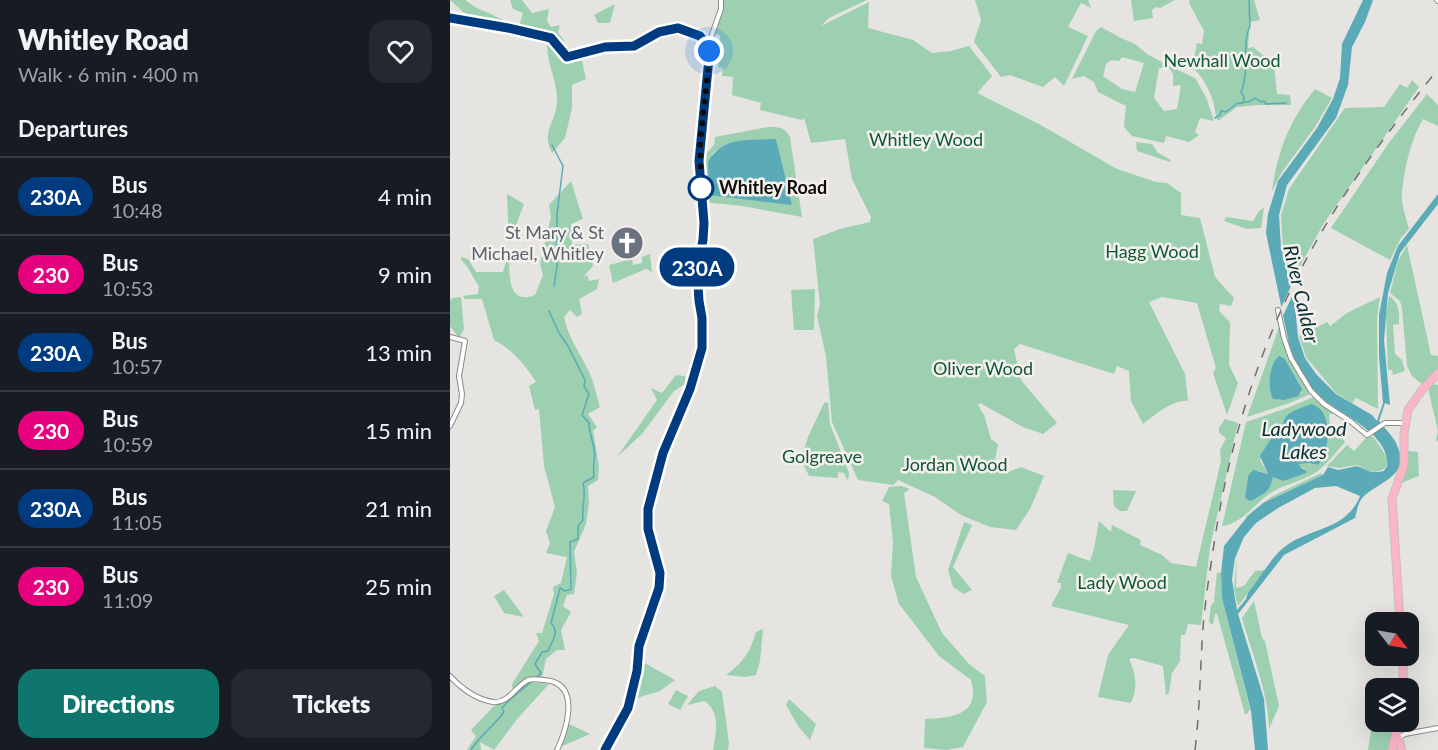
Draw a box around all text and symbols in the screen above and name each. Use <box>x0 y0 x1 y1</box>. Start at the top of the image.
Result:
button: heart <box>369 20 432 83</box>
text: Whitley Road <box>18 22 189 56</box>
your location <box>694 36 724 66</box>
park label: Newhall Wood <box>1164 49 1280 71</box>
text: Walk · 6 min · 400 m <box>18 62 199 86</box>
text: Departures <box>18 115 128 142</box>
park label: Whitley Wood <box>869 128 983 150</box>
text: Bus <box>111 171 148 198</box>
marker: Whitley Road <box>688 175 714 201</box>
place label: Whitley Road <box>719 176 827 198</box>
text: 4 min <box>378 183 432 210</box>
text: 230A <box>30 184 81 209</box>
text: 10:48 <box>111 198 163 222</box>
place label: St Mary & St Michael, Whitley <box>471 221 605 264</box>
church icon: St Mary & St Michael, Whitley <box>609 225 645 261</box>
park label: Hagg Wood <box>1105 240 1199 262</box>
water label: River Calder <box>1279 242 1325 346</box>
line badge: 230A <box>655 248 739 286</box>
text: Bus <box>102 249 138 276</box>
text: 230A <box>671 255 723 280</box>
text: 9 min <box>378 261 432 288</box>
text: 230 <box>33 262 69 287</box>
text: 10:53 <box>102 276 153 300</box>
text: Bus <box>111 327 148 354</box>
text: 13 min <box>365 339 432 366</box>
text: 230A <box>30 340 81 365</box>
text: 10:57 <box>111 354 163 378</box>
park label: Oliver Wood <box>933 357 1033 379</box>
text: Bus <box>102 405 138 432</box>
water label: Ladywood Lakes <box>1261 416 1347 463</box>
text: 15 min <box>365 417 432 444</box>
text: 230 <box>33 418 69 443</box>
text: 10:59 <box>102 432 153 456</box>
park label: Golgreave <box>782 445 862 467</box>
park label: Jordan Wood <box>902 453 1008 475</box>
text: Bus <box>111 483 148 510</box>
text: 21 min <box>365 495 432 522</box>
text: 230A <box>30 496 81 521</box>
text: 11:05 <box>111 510 163 534</box>
text: Bus <box>102 561 138 588</box>
park label: Lady Wood <box>1077 571 1167 593</box>
text: 25 min <box>365 573 432 600</box>
text: 230 <box>33 574 69 599</box>
text: 11:09 <box>102 588 153 612</box>
north arrow <box>1365 612 1419 666</box>
map controls <box>1365 612 1419 732</box>
button: Directions <box>18 669 219 738</box>
button: Tickets <box>231 669 432 738</box>
button: layers <box>1365 678 1419 732</box>

